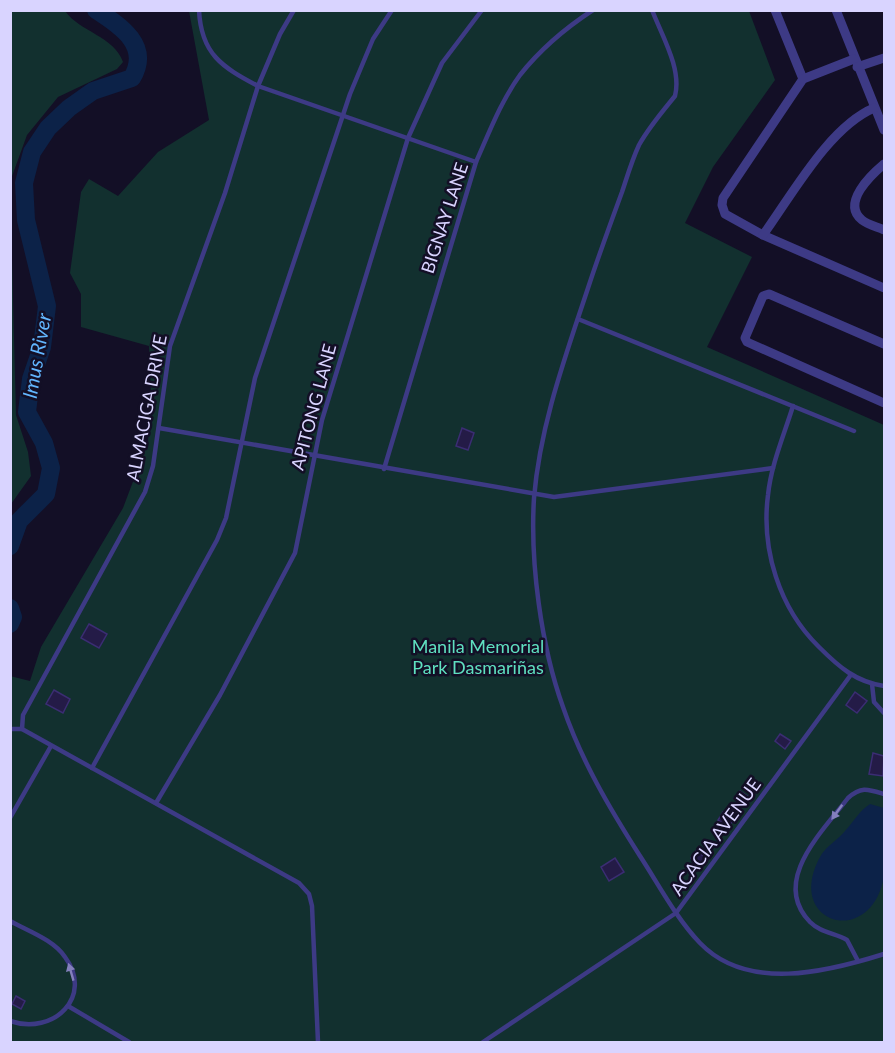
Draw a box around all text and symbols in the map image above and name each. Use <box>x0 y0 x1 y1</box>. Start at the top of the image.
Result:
street label: BIGNAY LANE <box>416 160 472 276</box>
water label: Imus River <box>17 310 56 400</box>
street label: ALMACIGA DRIVE <box>121 333 171 483</box>
street label: APITONG LANE <box>286 341 340 472</box>
park label: Manila Memorial Park Dasmariñas <box>412 635 544 678</box>
street label: ACACIA AVENUE <box>665 773 765 899</box>
one-way arrow <box>831 804 844 820</box>
one-way arrow <box>66 963 75 981</box>

